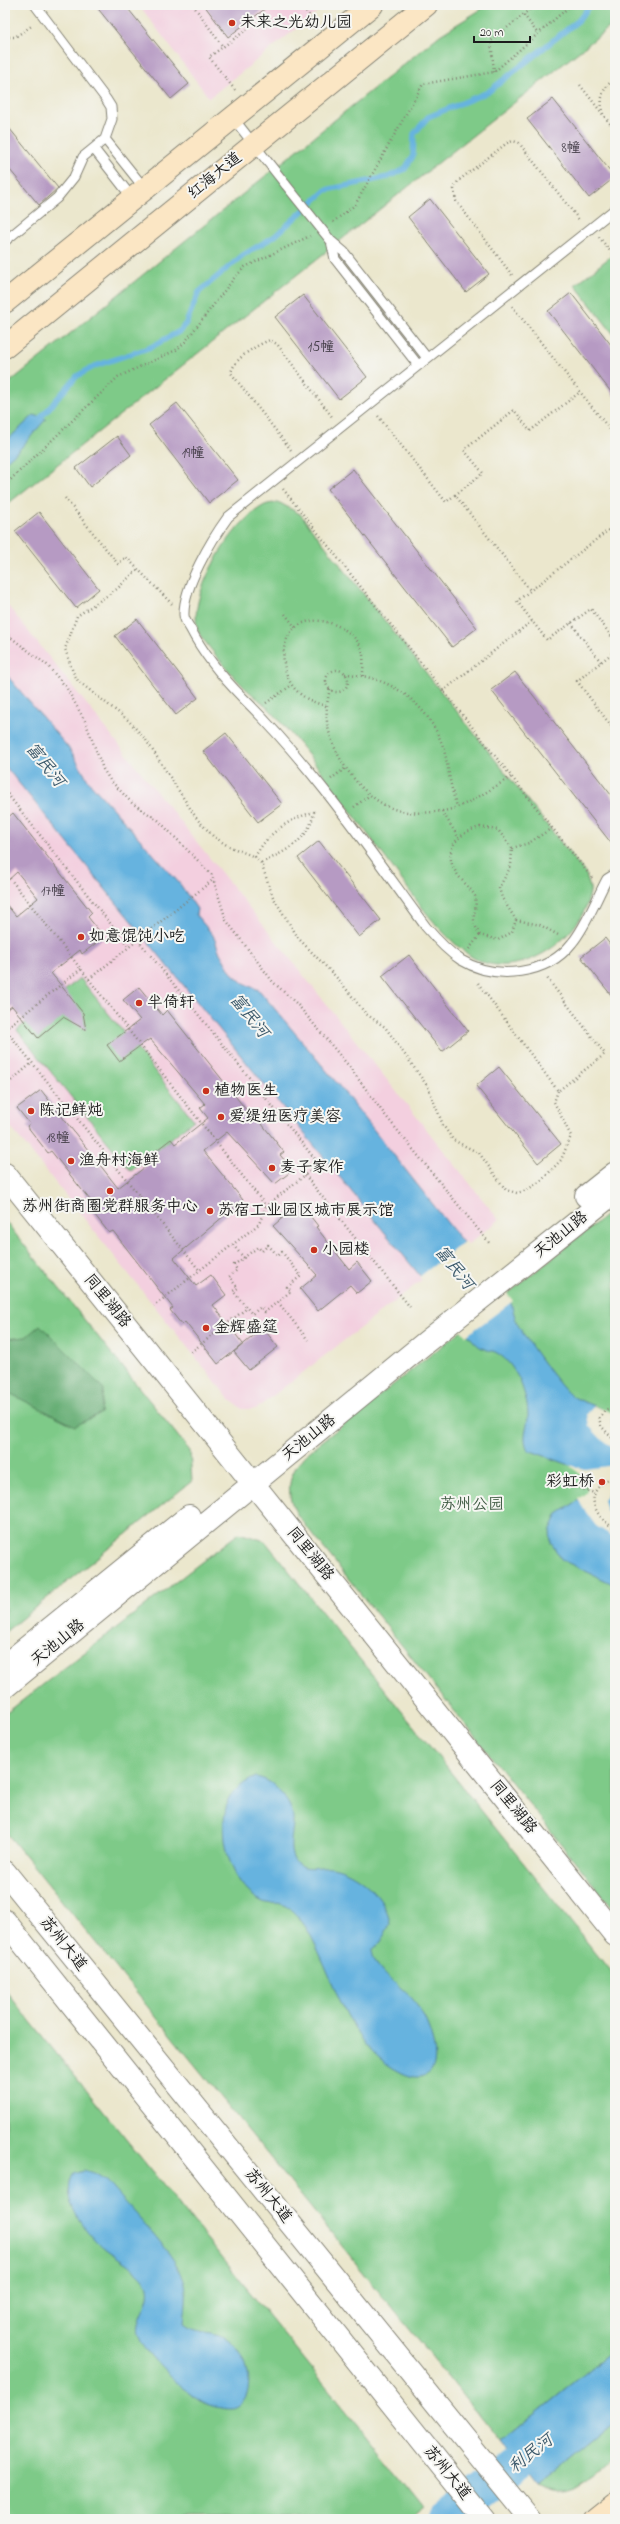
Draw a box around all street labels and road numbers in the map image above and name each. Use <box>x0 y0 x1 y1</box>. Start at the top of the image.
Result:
street label: 红海大道 <box>183 147 247 205</box>
street label: 天池山路 <box>529 1206 593 1264</box>
street label: 同里湖路 <box>78 1269 136 1333</box>
street label: 天池山路 <box>277 1409 341 1467</box>
street label: 同里湖路 <box>281 1522 339 1586</box>
street label: 天池山路 <box>26 1614 90 1672</box>
street label: 同里湖路 <box>484 1775 542 1839</box>
street label: 苏州大道 <box>34 1912 92 1976</box>
street label: 苏州大道 <box>239 2164 297 2228</box>
street label: 苏州大道 <box>418 2441 476 2505</box>

